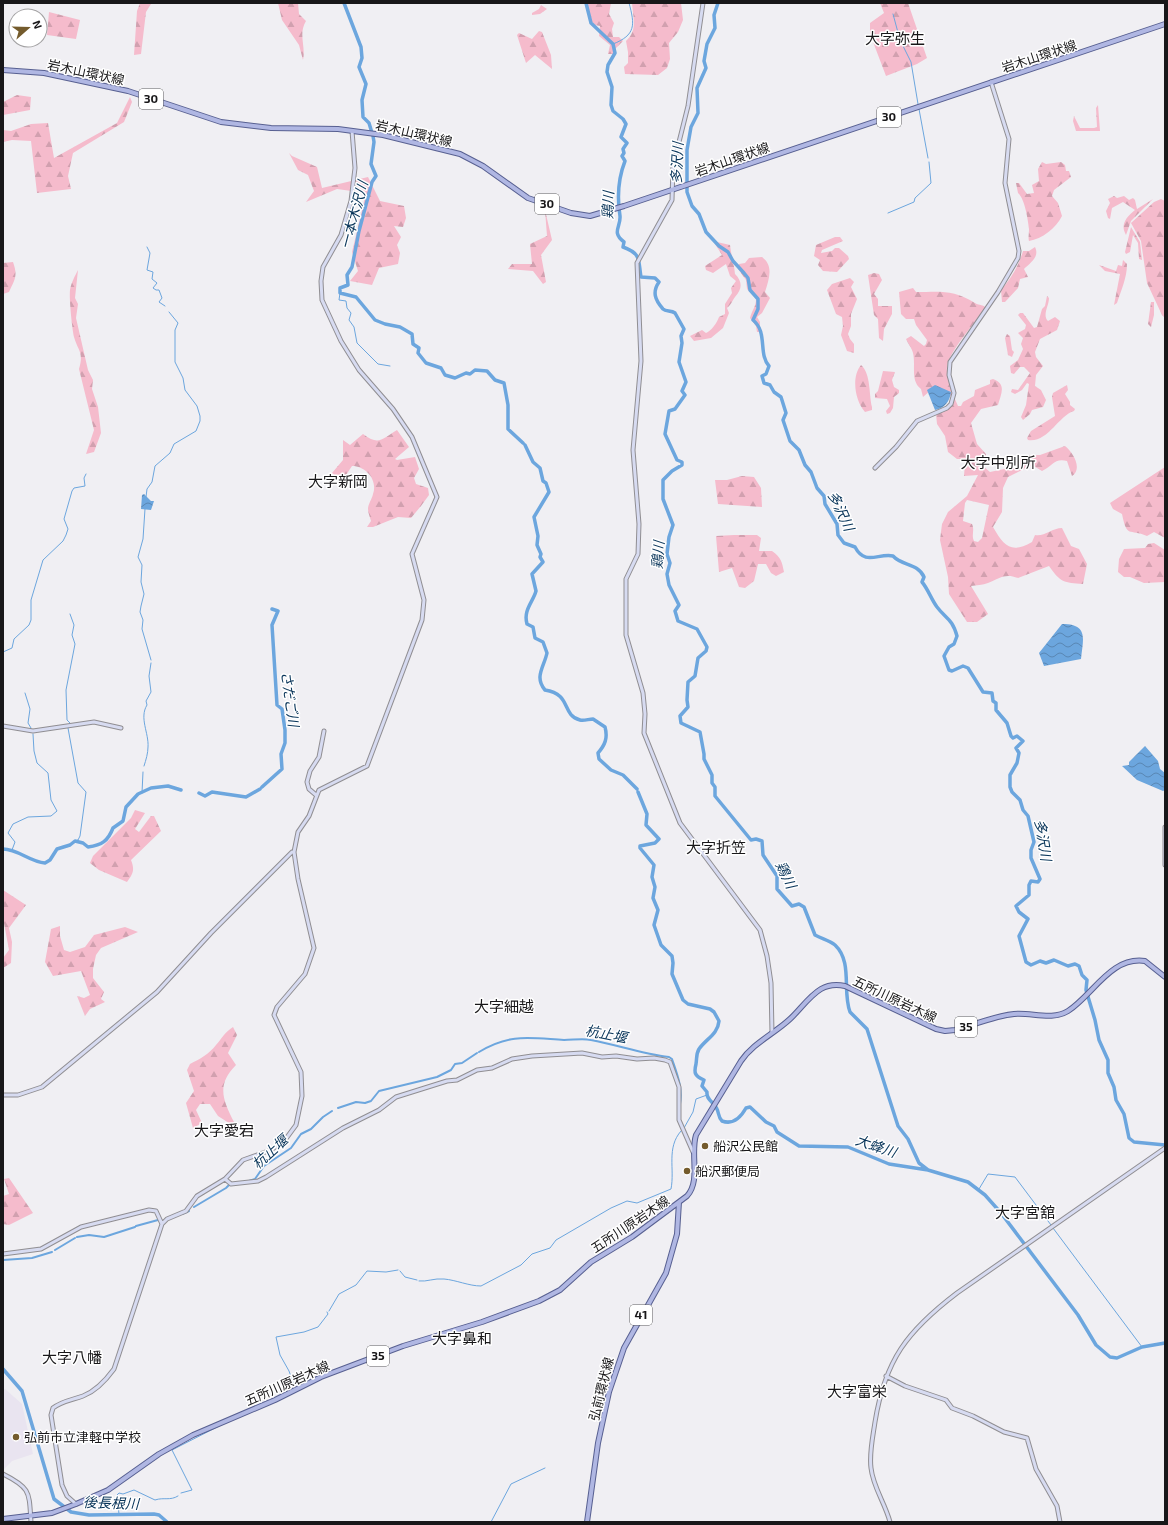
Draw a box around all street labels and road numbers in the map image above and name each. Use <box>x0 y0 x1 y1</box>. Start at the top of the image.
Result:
street label: 岩木山環状線 <box>999 36 1079 76</box>
street label: 岩木山環状線 <box>46 56 126 88</box>
road number: 30 <box>139 89 163 109</box>
road number: 30 <box>877 107 901 127</box>
street label: 岩木山環状線 <box>374 116 454 150</box>
street label: 岩木山環状線 <box>693 139 771 179</box>
road number: 30 <box>535 194 559 214</box>
street label: 五所川原岩木線 <box>850 973 940 1025</box>
road number: 35 <box>955 1017 977 1037</box>
street label: 五所川原岩木線 <box>588 1192 672 1256</box>
road number: 41 <box>630 1305 652 1325</box>
road number: 35 <box>367 1346 389 1366</box>
street label: 弘前環状線 <box>585 1356 617 1422</box>
street label: 五所川原岩木線 <box>242 1357 332 1409</box>

